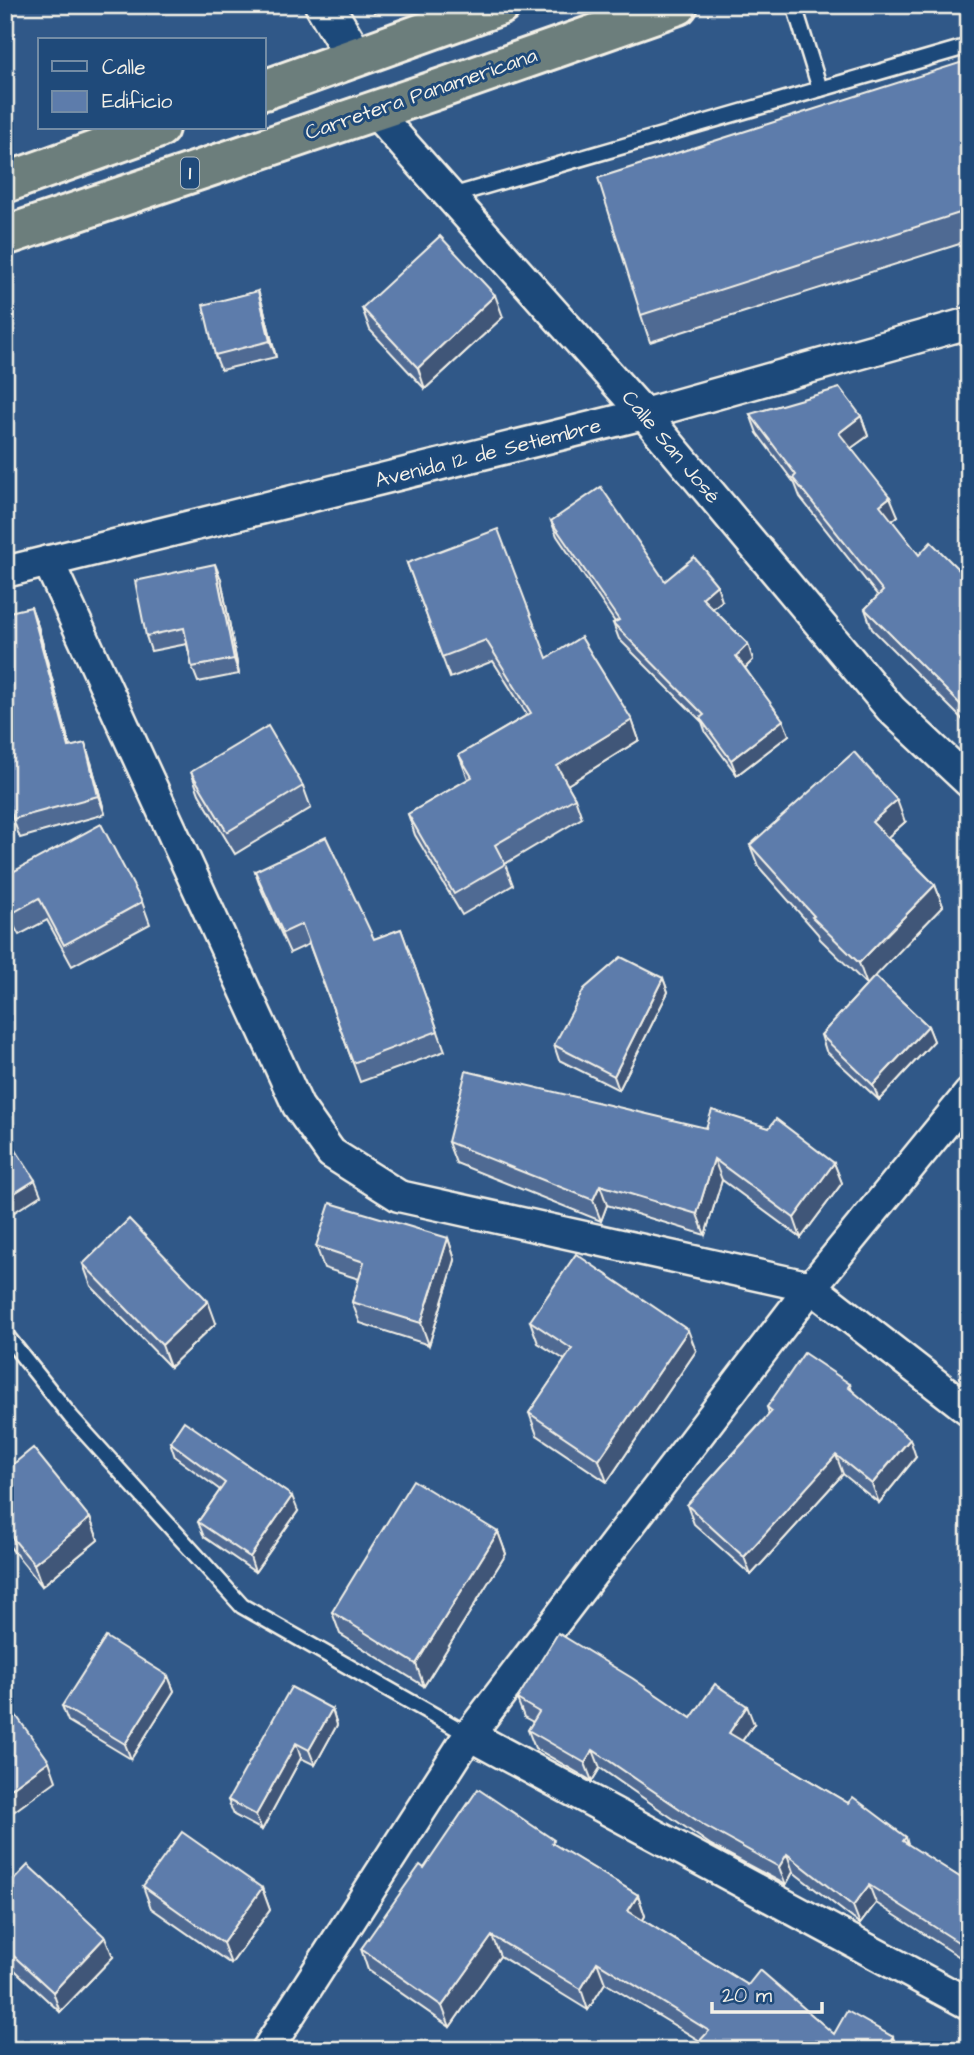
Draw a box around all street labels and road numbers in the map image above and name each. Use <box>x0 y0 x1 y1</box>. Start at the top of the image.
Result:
street label: Carretera Panamericana <box>301 41 541 147</box>
road number: 1 <box>181 158 199 188</box>
street label: Calle San José <box>615 384 727 510</box>
street label: Avenida 12 de Setiembre <box>372 411 604 495</box>

